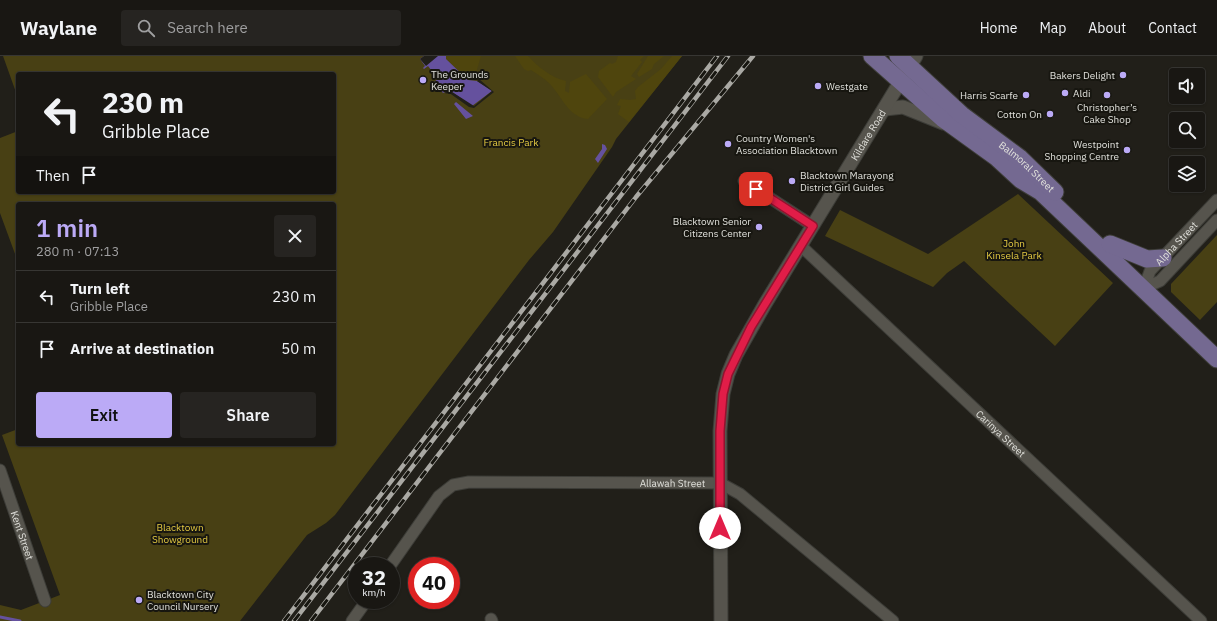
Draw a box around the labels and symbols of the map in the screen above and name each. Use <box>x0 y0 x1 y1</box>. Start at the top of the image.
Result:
place label: The Grounds Keeper <box>431 68 489 93</box>
place label: Bakers Delight <box>1050 69 1115 82</box>
marker: Bakers Delight <box>1118 70 1128 80</box>
marker: The Grounds Keeper <box>418 75 428 85</box>
place label: Westgate <box>826 80 869 93</box>
marker: Westgate <box>813 81 823 91</box>
place label: Aldi <box>1073 87 1090 100</box>
marker: Aldi <box>1060 88 1070 98</box>
place label: Harris Scarfe <box>960 89 1019 102</box>
marker: Harris Scarfe <box>1021 90 1031 100</box>
marker: Christopher’s Cake Shop <box>1102 90 1112 100</box>
place label: Christopher’s Cake Shop <box>1077 101 1137 126</box>
street label: Kildare Road <box>848 107 889 163</box>
place label: Cotton On <box>997 108 1042 121</box>
marker: Cotton On <box>1045 109 1055 119</box>
place label: Country Women's Association Blacktown <box>736 132 837 157</box>
park label: Francis Park <box>483 136 539 149</box>
place label: Westpoint Shopping Centre <box>1044 138 1120 163</box>
marker: Country Women's Association Blacktown <box>723 139 733 149</box>
street label: Balmoral Street <box>996 139 1058 195</box>
marker: Westpoint Shopping Centre <box>1122 145 1132 155</box>
place label: Blacktown Marayong District Girl Guides <box>800 169 894 194</box>
pin <box>739 172 773 206</box>
marker: Blacktown Marayong District Girl Guides <box>787 176 797 186</box>
place label: Blacktown Senior Citizens Center <box>673 215 751 240</box>
street label: Alpha Street <box>1153 219 1201 268</box>
marker: Blacktown Senior Citizens Center <box>754 222 764 232</box>
park label: John Kinsela Park <box>986 237 1042 262</box>
street label: Carinya Street <box>973 407 1028 461</box>
street label: Allawah Street <box>640 477 706 490</box>
position arrow <box>699 507 741 549</box>
street label: Kent Street <box>8 509 36 562</box>
park label: Blacktown Showground <box>152 521 208 546</box>
speed limit sign: 40 <box>408 557 460 609</box>
place label: Blacktown City Council Nursery <box>147 588 218 613</box>
marker: Blacktown City Council Nursery <box>134 595 144 605</box>

